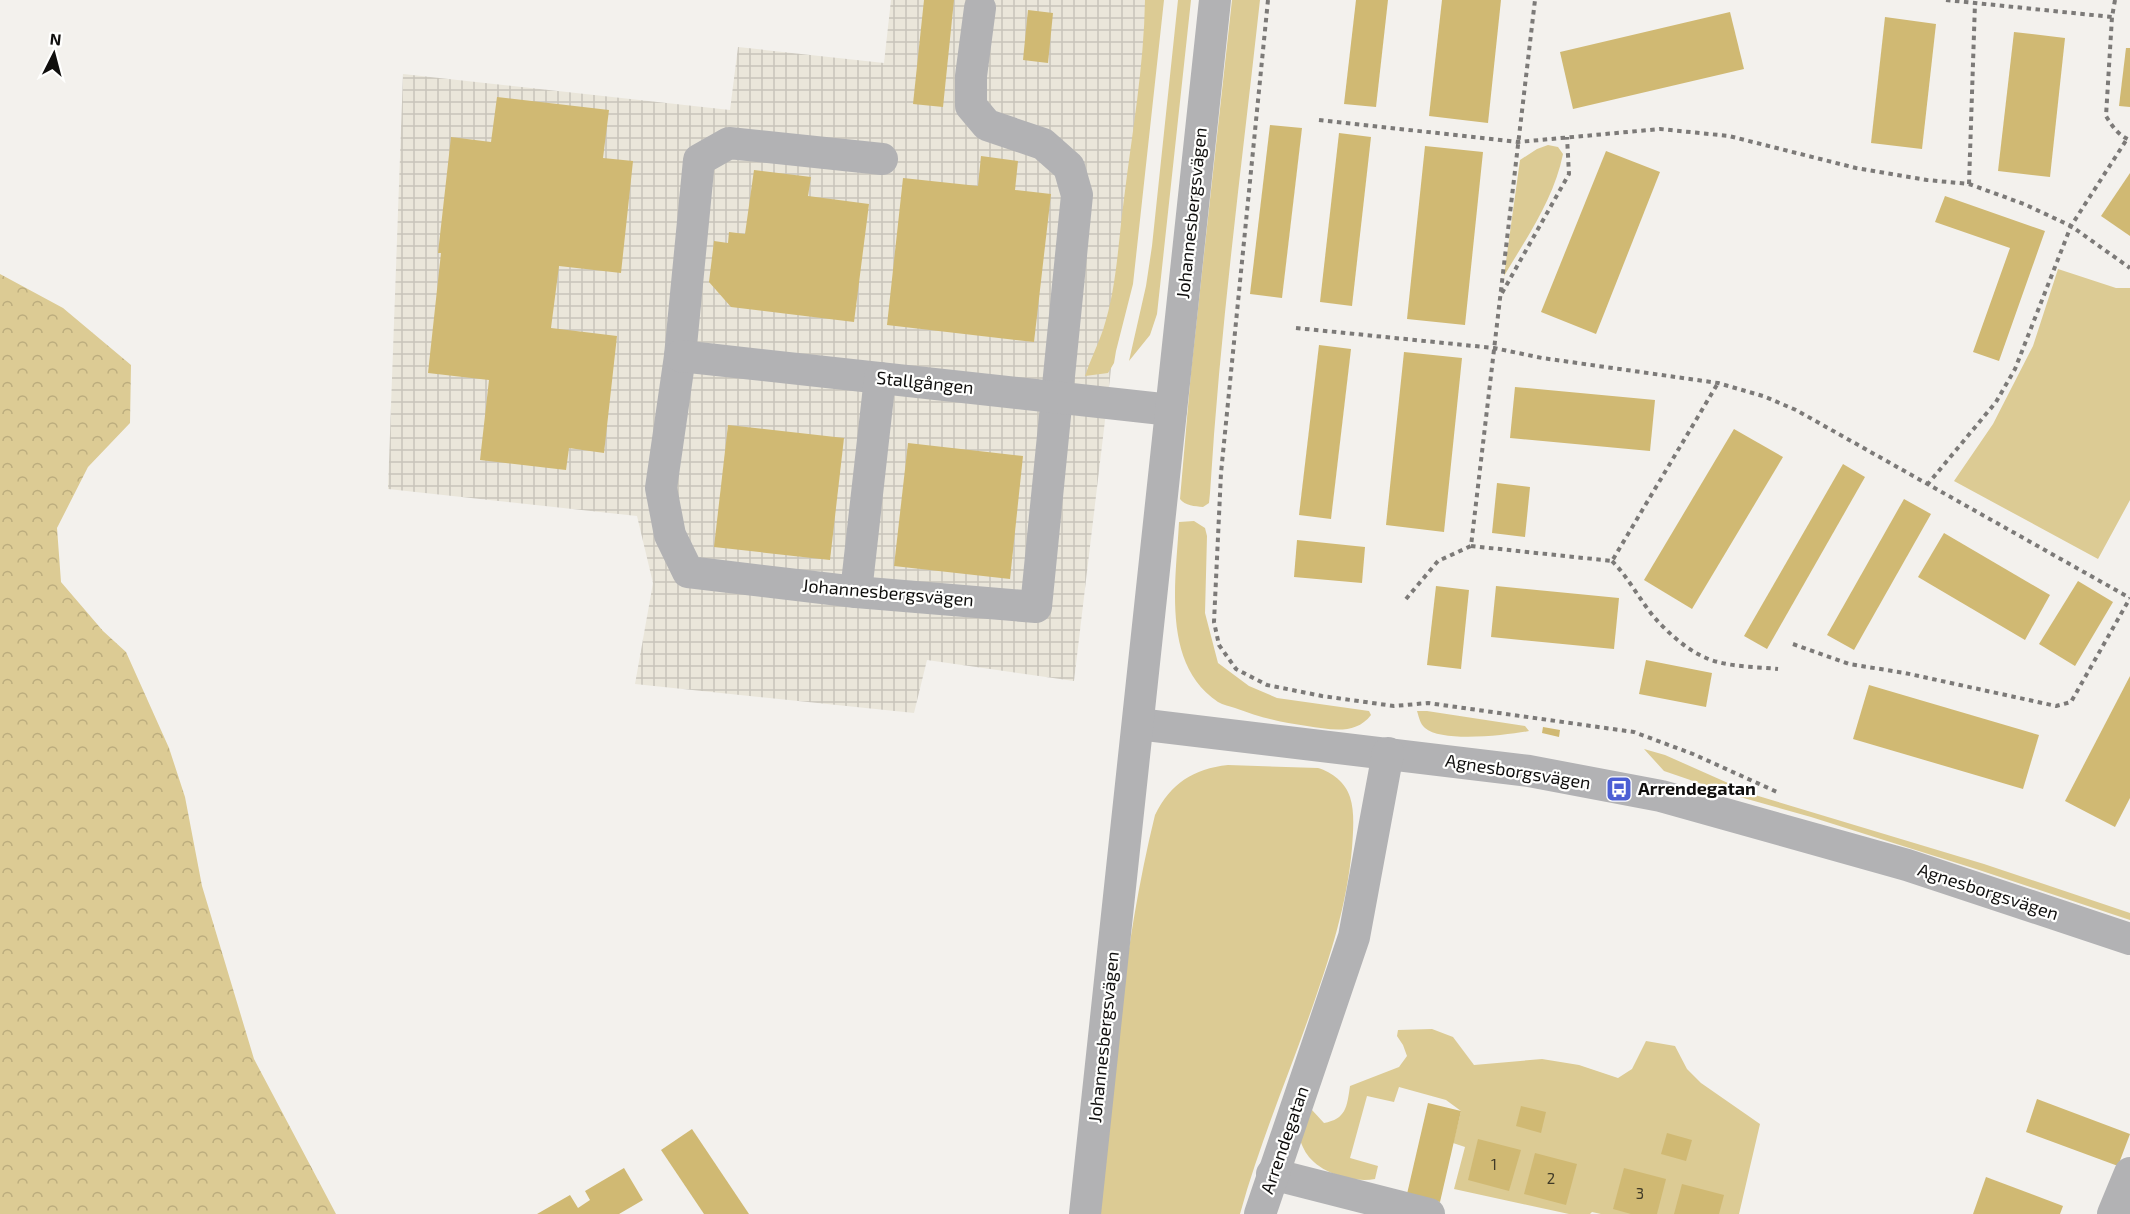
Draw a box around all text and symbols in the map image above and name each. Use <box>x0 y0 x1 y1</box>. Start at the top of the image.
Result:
north arrow <box>24 24 84 84</box>
text: N <box>49 29 62 49</box>
street label: Johannesbergsvägen <box>1171 126 1211 300</box>
street label: Stallgången <box>875 366 975 398</box>
street label: Johannesbergsvägen <box>801 574 975 610</box>
street label: Agnesborgsvägen <box>1444 749 1592 793</box>
bus stop icon: Arrendegatan <box>1604 774 1634 804</box>
place label: Arrendegatan <box>1638 777 1756 799</box>
street label: Agnesborgsvägen <box>1915 858 2061 924</box>
street label: Johannesbergsvägen <box>1083 950 1123 1124</box>
street label: Arrendegatan <box>1255 1083 1313 1196</box>
house number: 1 <box>1491 1155 1497 1173</box>
house number: 2 <box>1547 1169 1555 1187</box>
house number: 3 <box>1636 1184 1644 1202</box>

